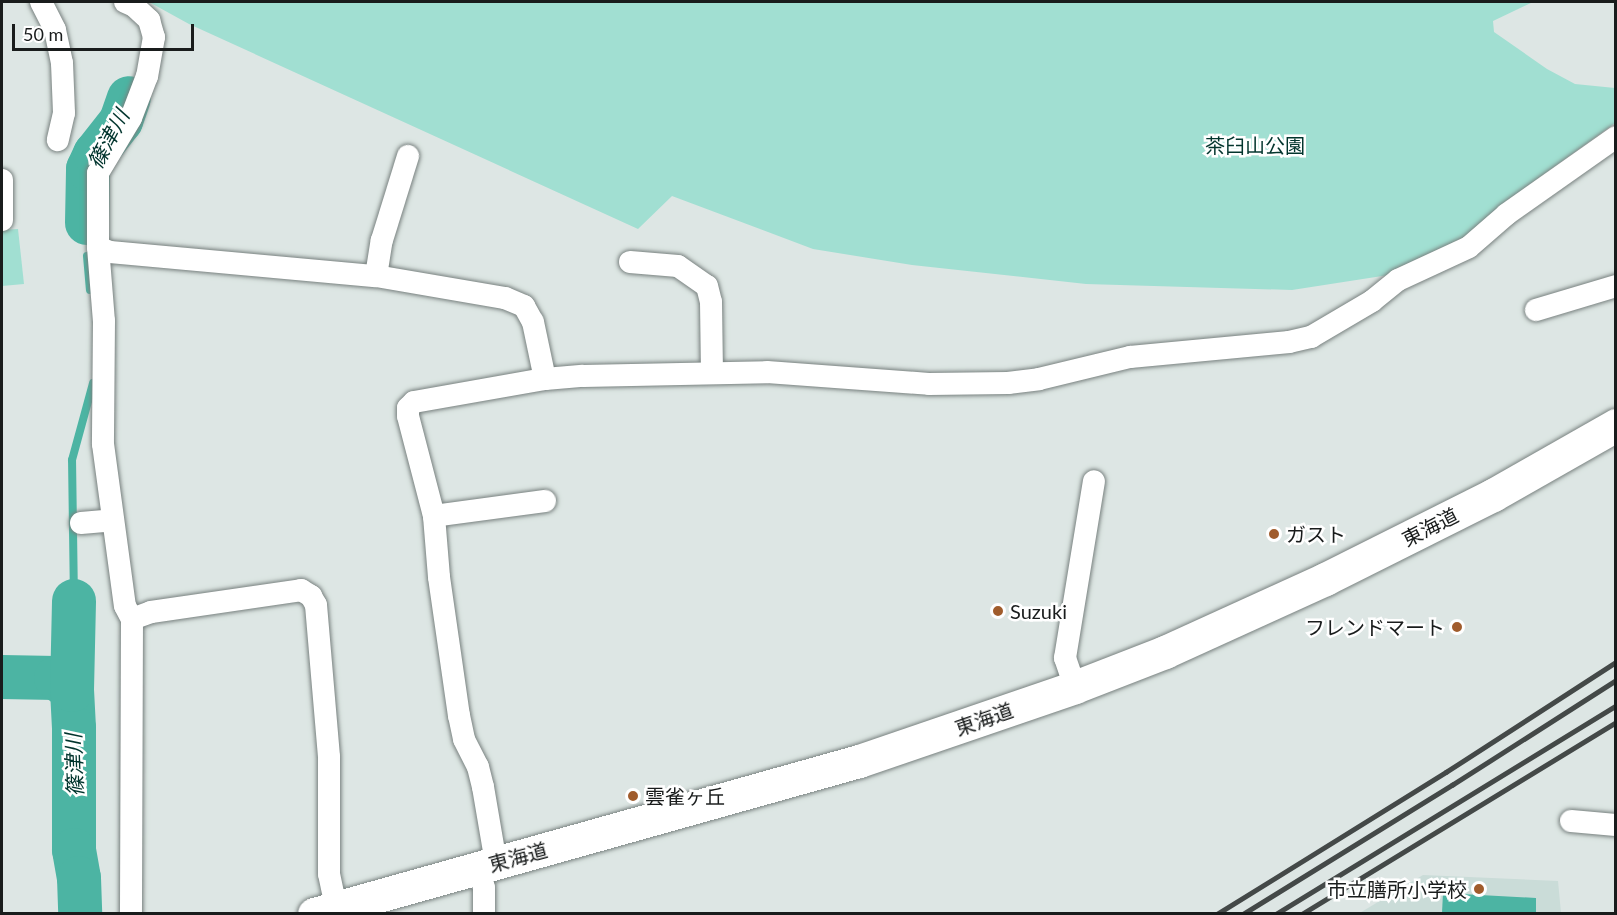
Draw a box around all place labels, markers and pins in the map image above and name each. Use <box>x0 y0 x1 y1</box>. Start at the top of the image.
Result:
place label: ガスト <box>1286 522 1346 546</box>
marker: ガスト <box>1267 527 1281 541</box>
place label: Suzuki <box>1010 599 1067 623</box>
marker: Suzuki <box>991 604 1005 618</box>
place label: フレンドマート <box>1305 615 1445 639</box>
marker: フレンドマート <box>1450 620 1464 634</box>
place label: 雲雀ヶ丘 <box>645 784 725 808</box>
marker: 雲雀ヶ丘 <box>626 789 640 803</box>
place label: 市立膳所小学校 <box>1327 877 1467 901</box>
marker: 市立膳所小学校 <box>1472 882 1486 896</box>

